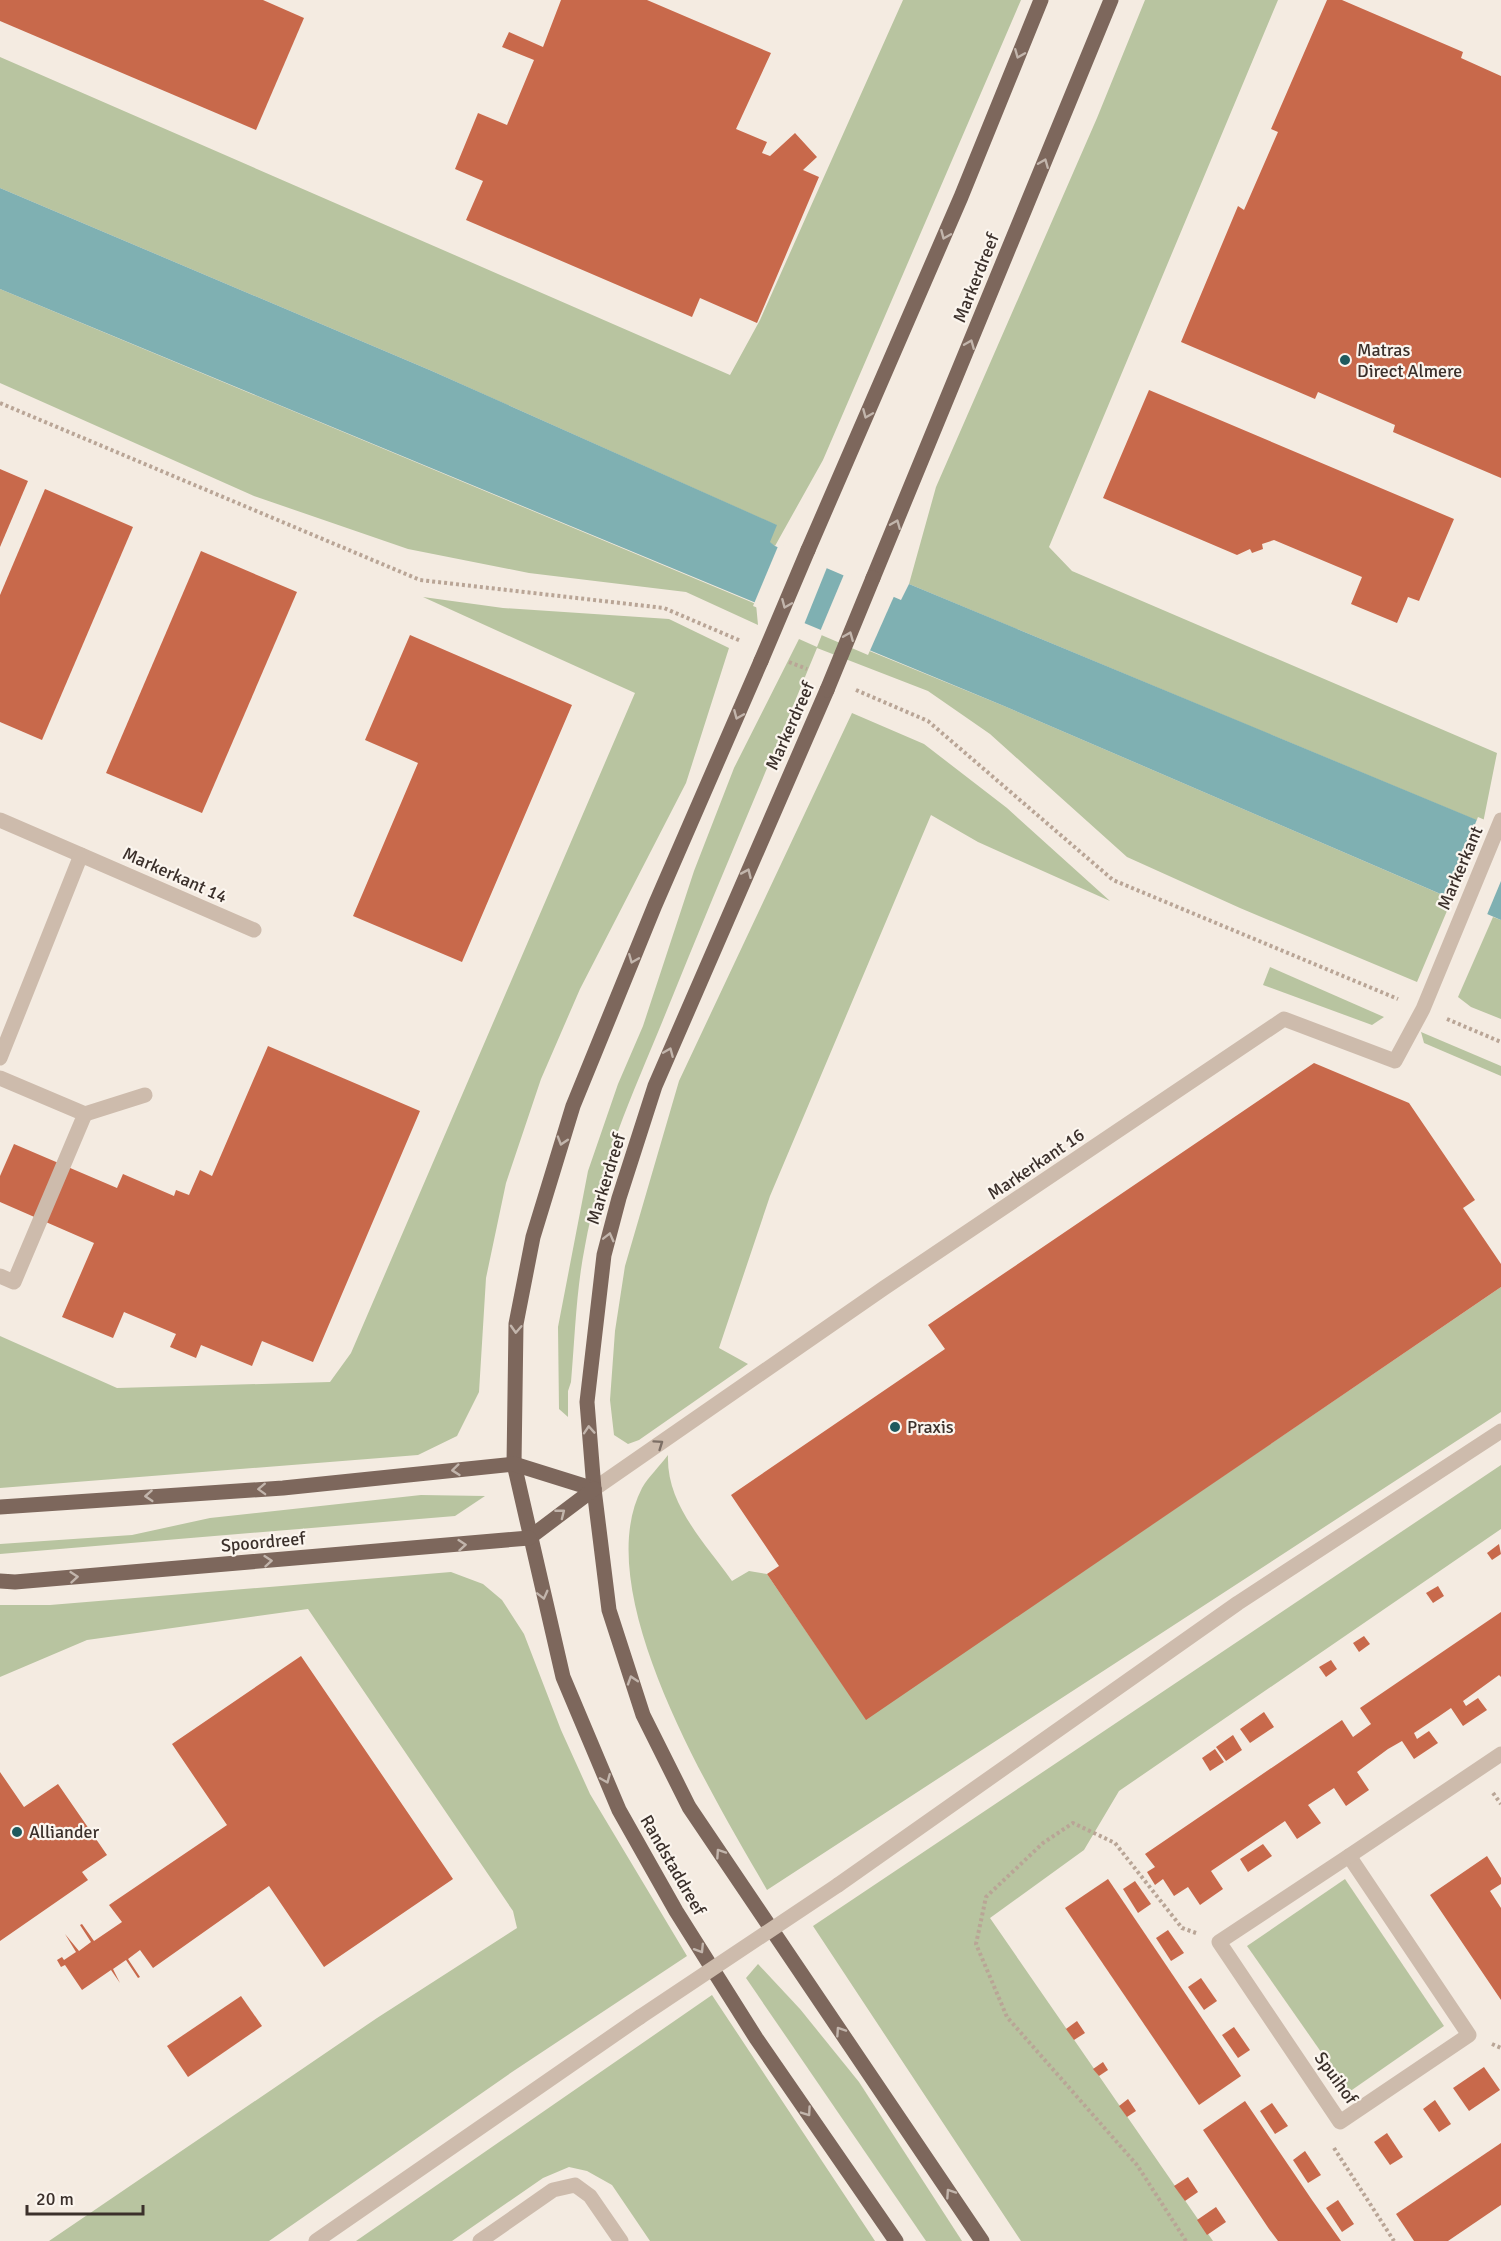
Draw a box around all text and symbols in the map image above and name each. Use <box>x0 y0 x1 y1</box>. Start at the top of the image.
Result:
one-way arrow <box>1014 48 1026 59</box>
one-way arrow <box>1037 159 1049 170</box>
one-way arrow <box>940 228 952 239</box>
street label: Markerdreef <box>948 229 1004 326</box>
one-way arrow <box>963 339 975 350</box>
place label: Matras Direct Almere <box>1357 339 1462 382</box>
marker: Matras Direct Almere <box>1338 353 1352 367</box>
one-way arrow <box>863 407 875 418</box>
one-way arrow <box>889 519 901 530</box>
one-way arrow <box>781 597 793 608</box>
one-way arrow <box>842 631 854 642</box>
street label: Markerdreef <box>761 678 820 774</box>
one-way arrow <box>733 709 745 720</box>
street label: Markerkant <box>1433 823 1487 913</box>
street label: Markerkant 14 <box>119 842 231 908</box>
one-way arrow <box>740 868 752 879</box>
one-way arrow <box>628 953 640 964</box>
one-way arrow <box>662 1047 674 1058</box>
street label: Markerkant 16 <box>983 1123 1089 1205</box>
street label: Markerdreef <box>582 1130 631 1227</box>
one-way arrow <box>557 1135 569 1145</box>
one-way arrow <box>602 1232 614 1243</box>
one-way arrow <box>510 1325 523 1334</box>
place label: Praxis <box>907 1416 954 1438</box>
marker: Praxis <box>888 1420 902 1434</box>
one-way arrow <box>583 1426 596 1435</box>
one-way arrow <box>652 1440 663 1451</box>
one-way arrow <box>451 1463 460 1476</box>
one-way arrow <box>257 1483 266 1496</box>
one-way arrow <box>145 1489 154 1502</box>
one-way arrow <box>555 1510 566 1521</box>
street label: Spoordreef <box>220 1527 307 1557</box>
one-way arrow <box>458 1539 467 1552</box>
one-way arrow <box>264 1555 273 1568</box>
one-way arrow <box>69 1571 78 1584</box>
one-way arrow <box>535 1590 548 1600</box>
one-way arrow <box>626 1675 639 1686</box>
one-way arrow <box>599 1773 611 1784</box>
street label: Randstaddreef <box>636 1811 711 1920</box>
place label: Alliander <box>29 1821 99 1843</box>
marker: Alliander <box>10 1825 24 1839</box>
one-way arrow <box>715 1849 727 1859</box>
one-way arrow <box>693 1943 704 1954</box>
one-way arrow <box>836 2027 847 2038</box>
street label: Spuihof <box>1310 2048 1363 2109</box>
one-way arrow <box>800 2106 811 2117</box>
scale bar <box>27 2178 142 2216</box>
text: 20 m <box>36 2188 74 2210</box>
one-way arrow <box>946 2188 957 2199</box>

